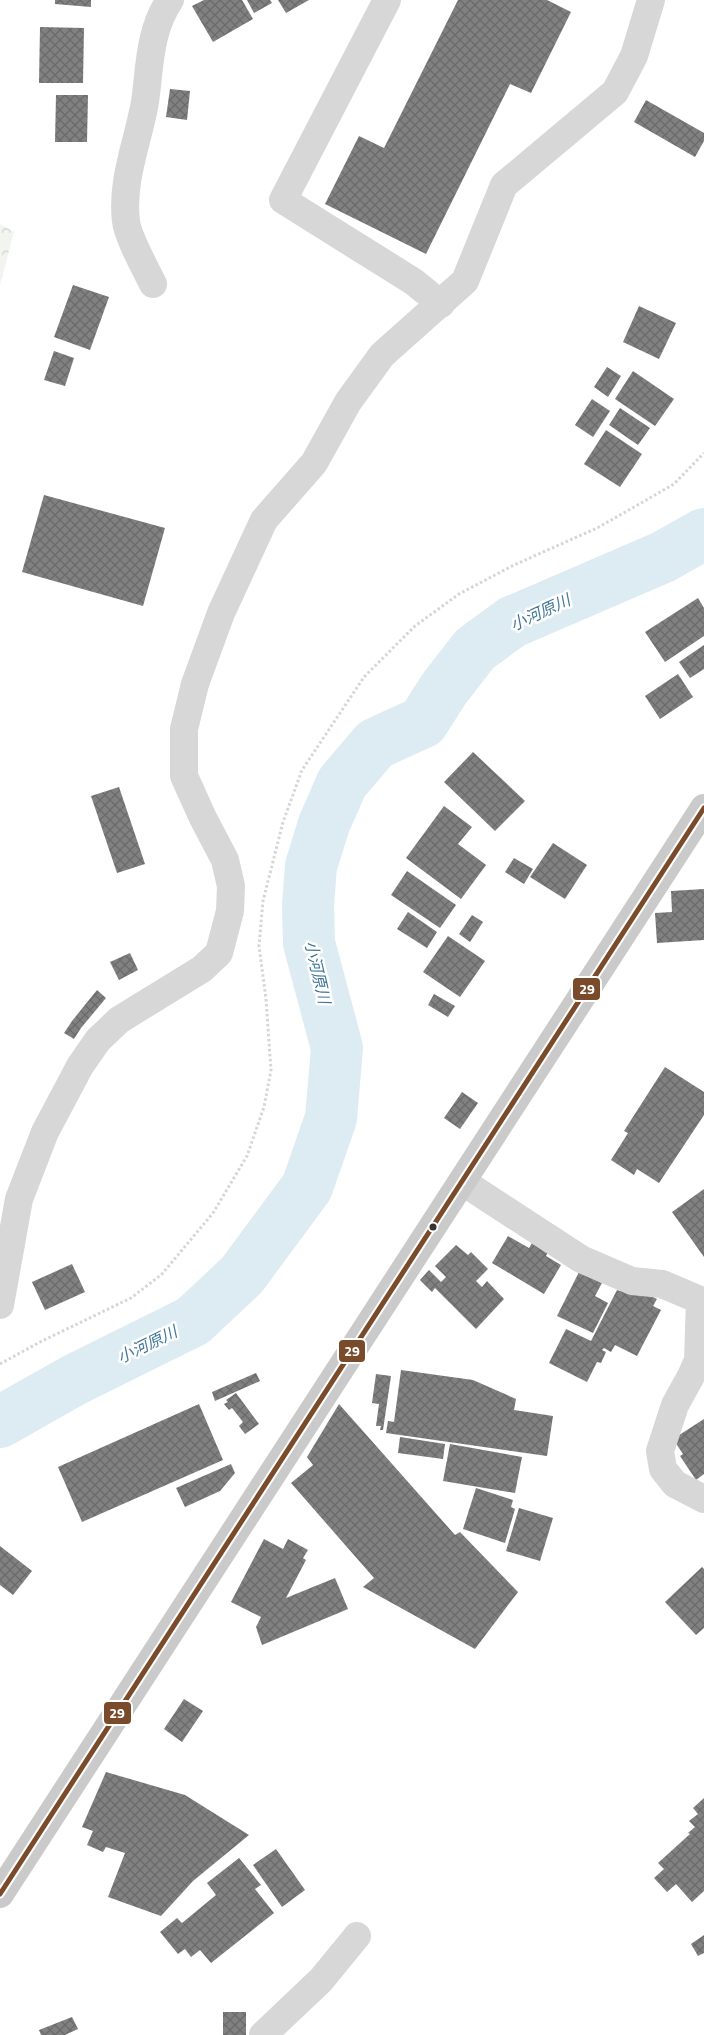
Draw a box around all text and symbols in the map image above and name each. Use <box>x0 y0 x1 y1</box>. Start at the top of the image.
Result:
water label: 小河原川 <box>506 587 576 636</box>
water label: 小河原川 <box>299 938 337 1008</box>
line badge: 29 <box>572 977 601 1001</box>
text: 29 <box>579 978 595 999</box>
unlabelled marker <box>428 1222 438 1232</box>
water label: 小河原川 <box>113 1318 183 1369</box>
line badge: 29 <box>338 1339 366 1363</box>
text: 29 <box>344 1340 360 1361</box>
line badge: 29 <box>103 1701 132 1725</box>
text: 29 <box>109 1702 125 1723</box>

